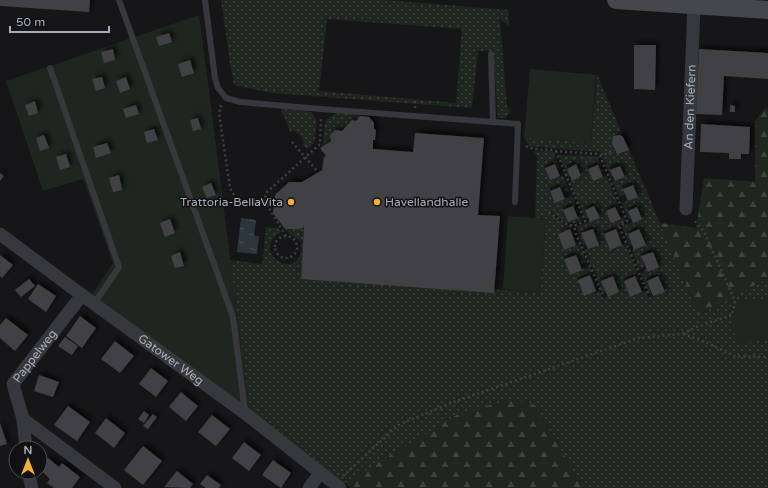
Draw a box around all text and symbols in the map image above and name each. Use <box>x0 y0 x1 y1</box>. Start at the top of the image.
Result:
scale bar <box>10 8 109 34</box>
text: 50 m <box>16 15 45 29</box>
street label: An den Kiefern <box>681 64 699 150</box>
place label: Trattoria-BellaVita <box>180 195 283 209</box>
place label: Havellandhalle <box>385 195 468 209</box>
marker: Trattoria-BellaVita <box>286 197 296 207</box>
marker: Havellandhalle <box>372 197 382 207</box>
street label: Pappelweg <box>10 327 60 385</box>
street label: Gatower Weg <box>135 331 206 388</box>
north arrow <box>8 440 48 480</box>
text: N <box>24 444 32 457</box>

